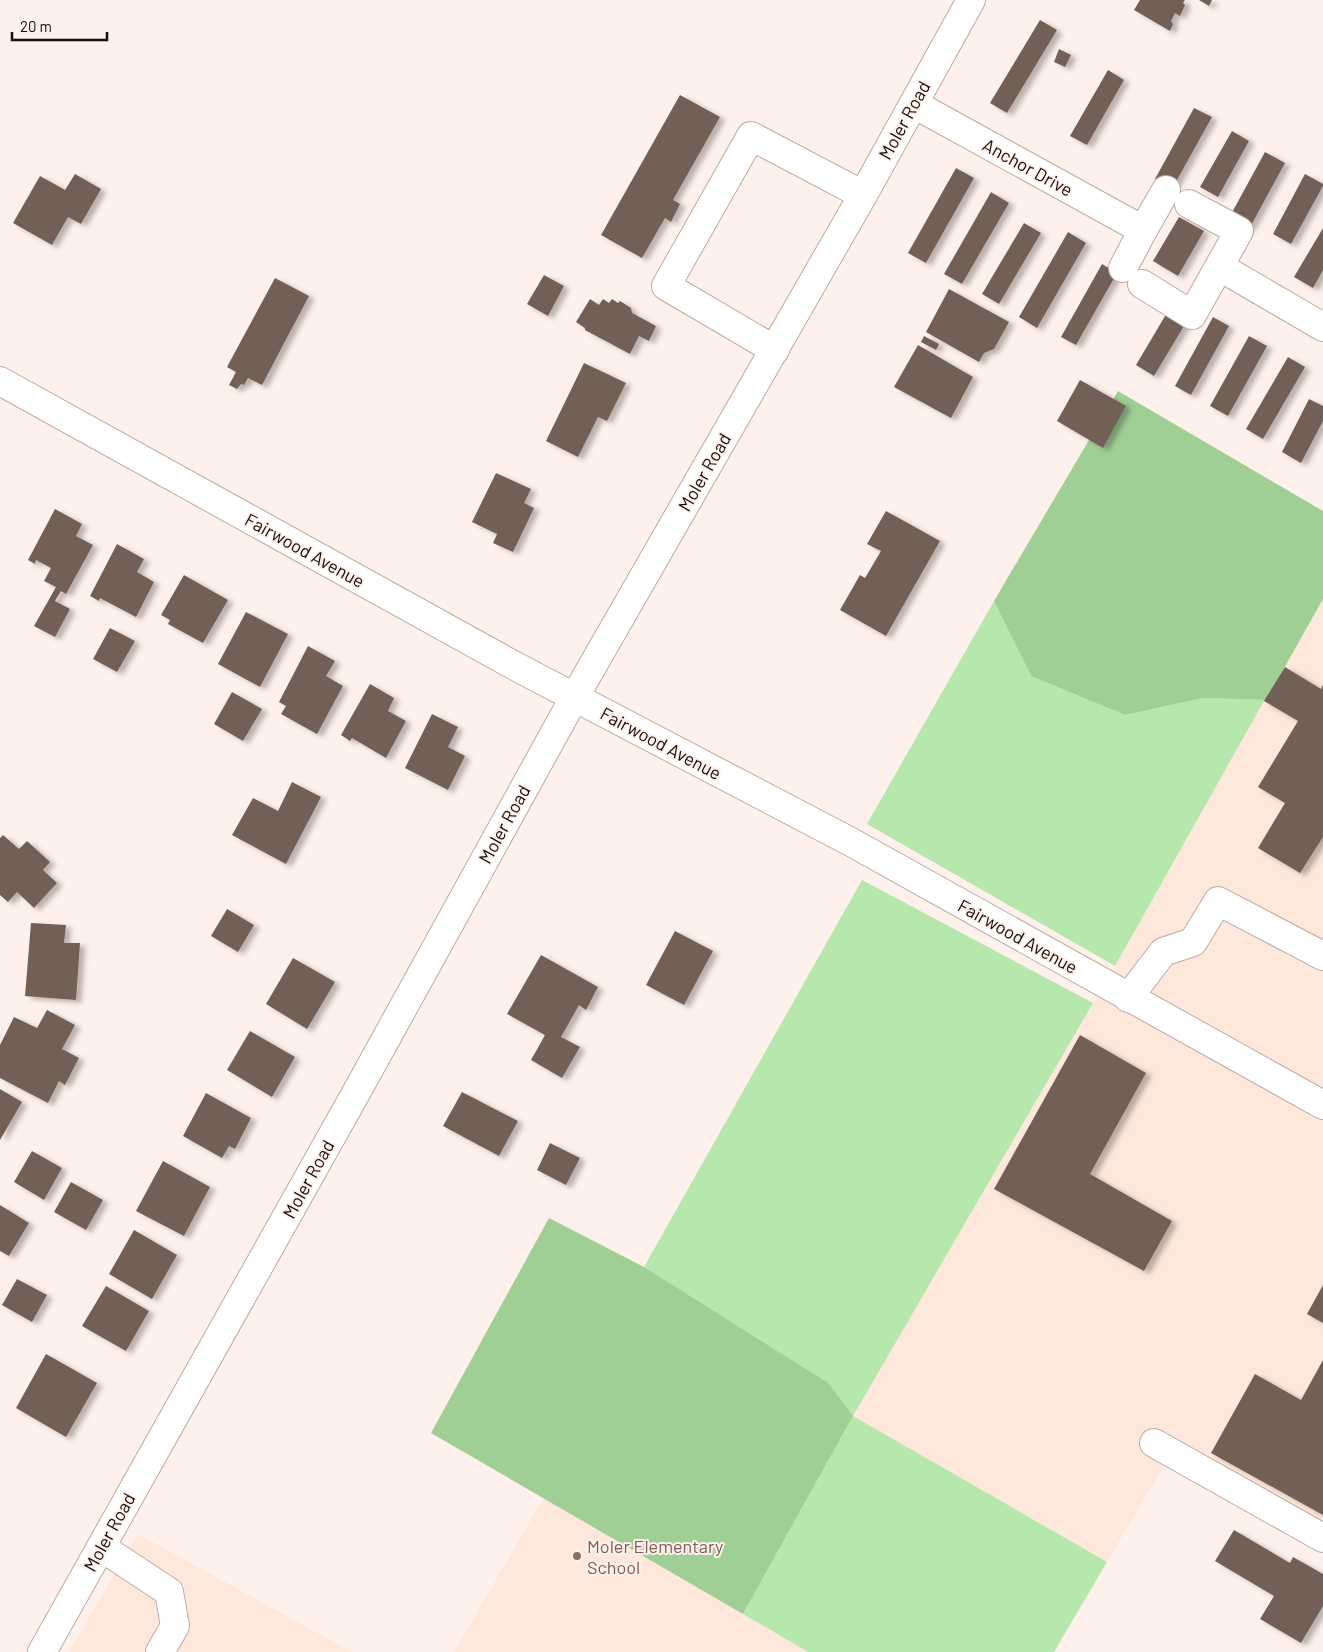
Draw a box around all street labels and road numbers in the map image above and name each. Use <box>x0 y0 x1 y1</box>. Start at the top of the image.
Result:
street label: Moler Road <box>873 77 935 163</box>
street label: Anchor Drive <box>979 133 1077 201</box>
street label: Moler Road <box>673 429 735 515</box>
street label: Fairwood Avenue <box>241 508 369 592</box>
street label: Fairwood Avenue <box>597 702 725 784</box>
street label: Moler Road <box>473 781 535 867</box>
street label: Fairwood Avenue <box>954 894 1082 978</box>
street label: Moler Road <box>277 1136 339 1222</box>
street label: Moler Road <box>78 1489 140 1575</box>

